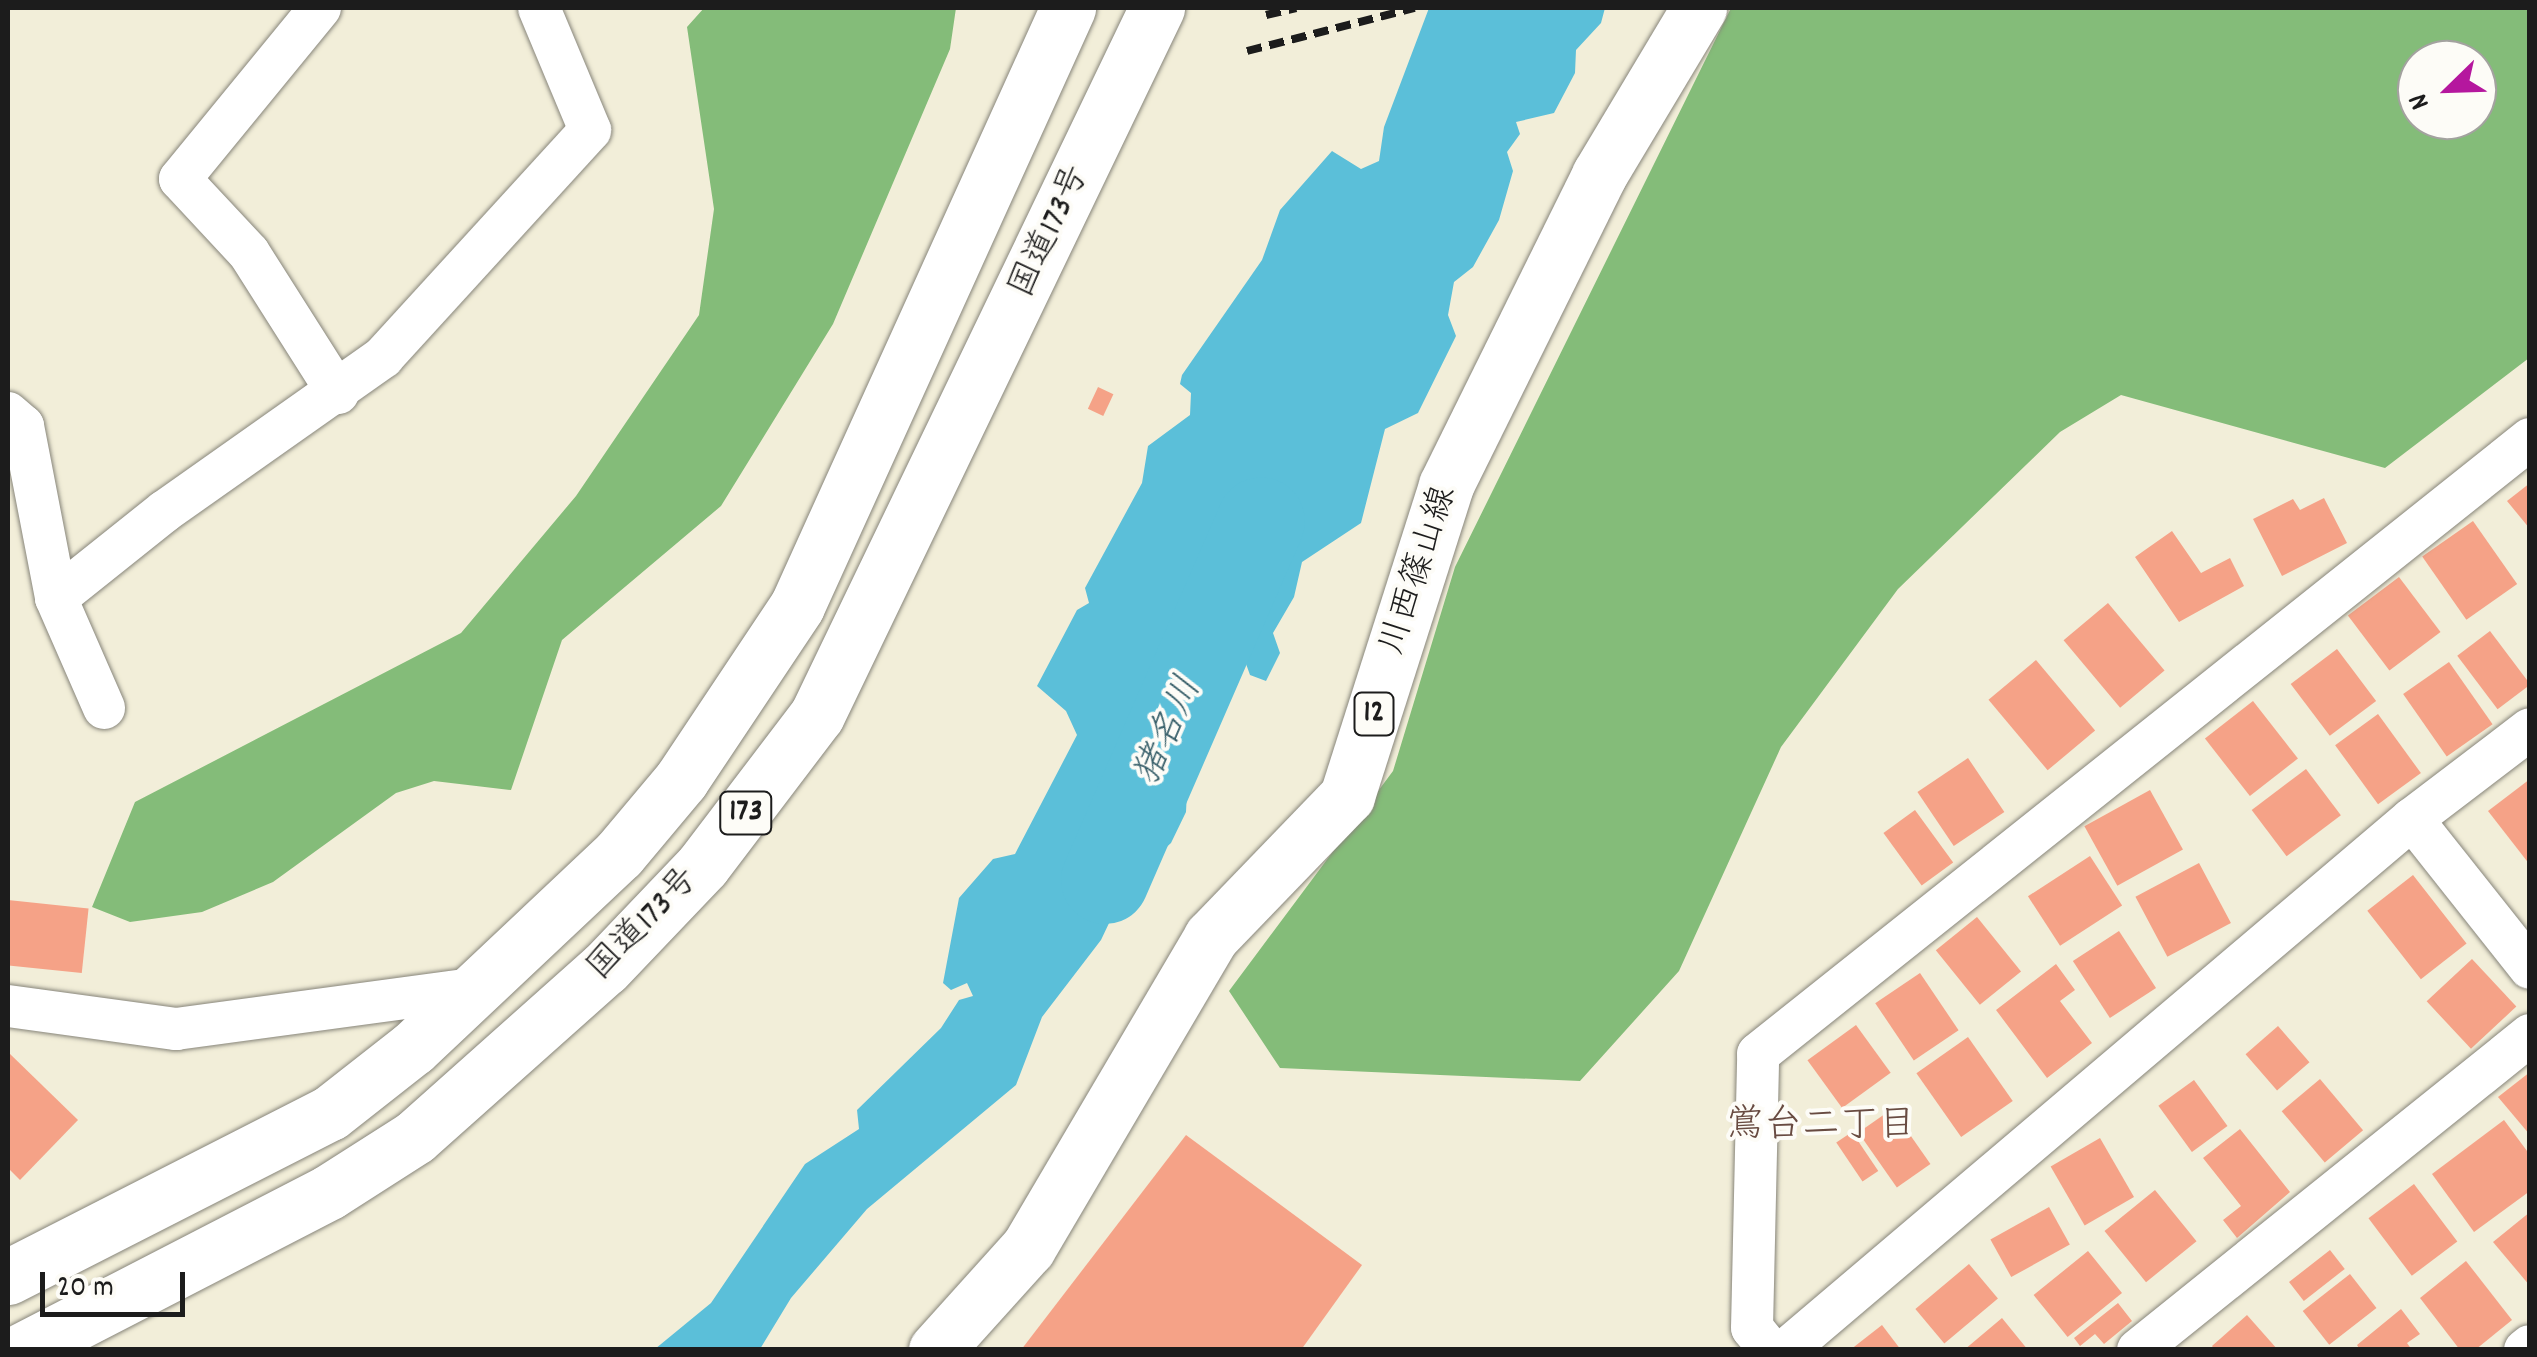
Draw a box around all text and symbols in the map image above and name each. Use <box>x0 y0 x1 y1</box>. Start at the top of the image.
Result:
north arrow <box>2397 40 2497 140</box>
text: N <box>2400 87 2442 115</box>
street label: 国道173号 <box>1002 159 1100 305</box>
street label: 川西篠山線 <box>1373 481 1467 661</box>
water label: 猪名川 <box>1126 671 1214 793</box>
road number: 12 <box>1352 687 1396 741</box>
road number: 173 <box>718 786 774 840</box>
street label: 国道173号 <box>580 859 708 991</box>
district label: 鴬台二丁目 <box>1726 1105 1916 1151</box>
scale bar <box>45 1252 190 1314</box>
text: 20 m <box>57 1268 114 1311</box>

